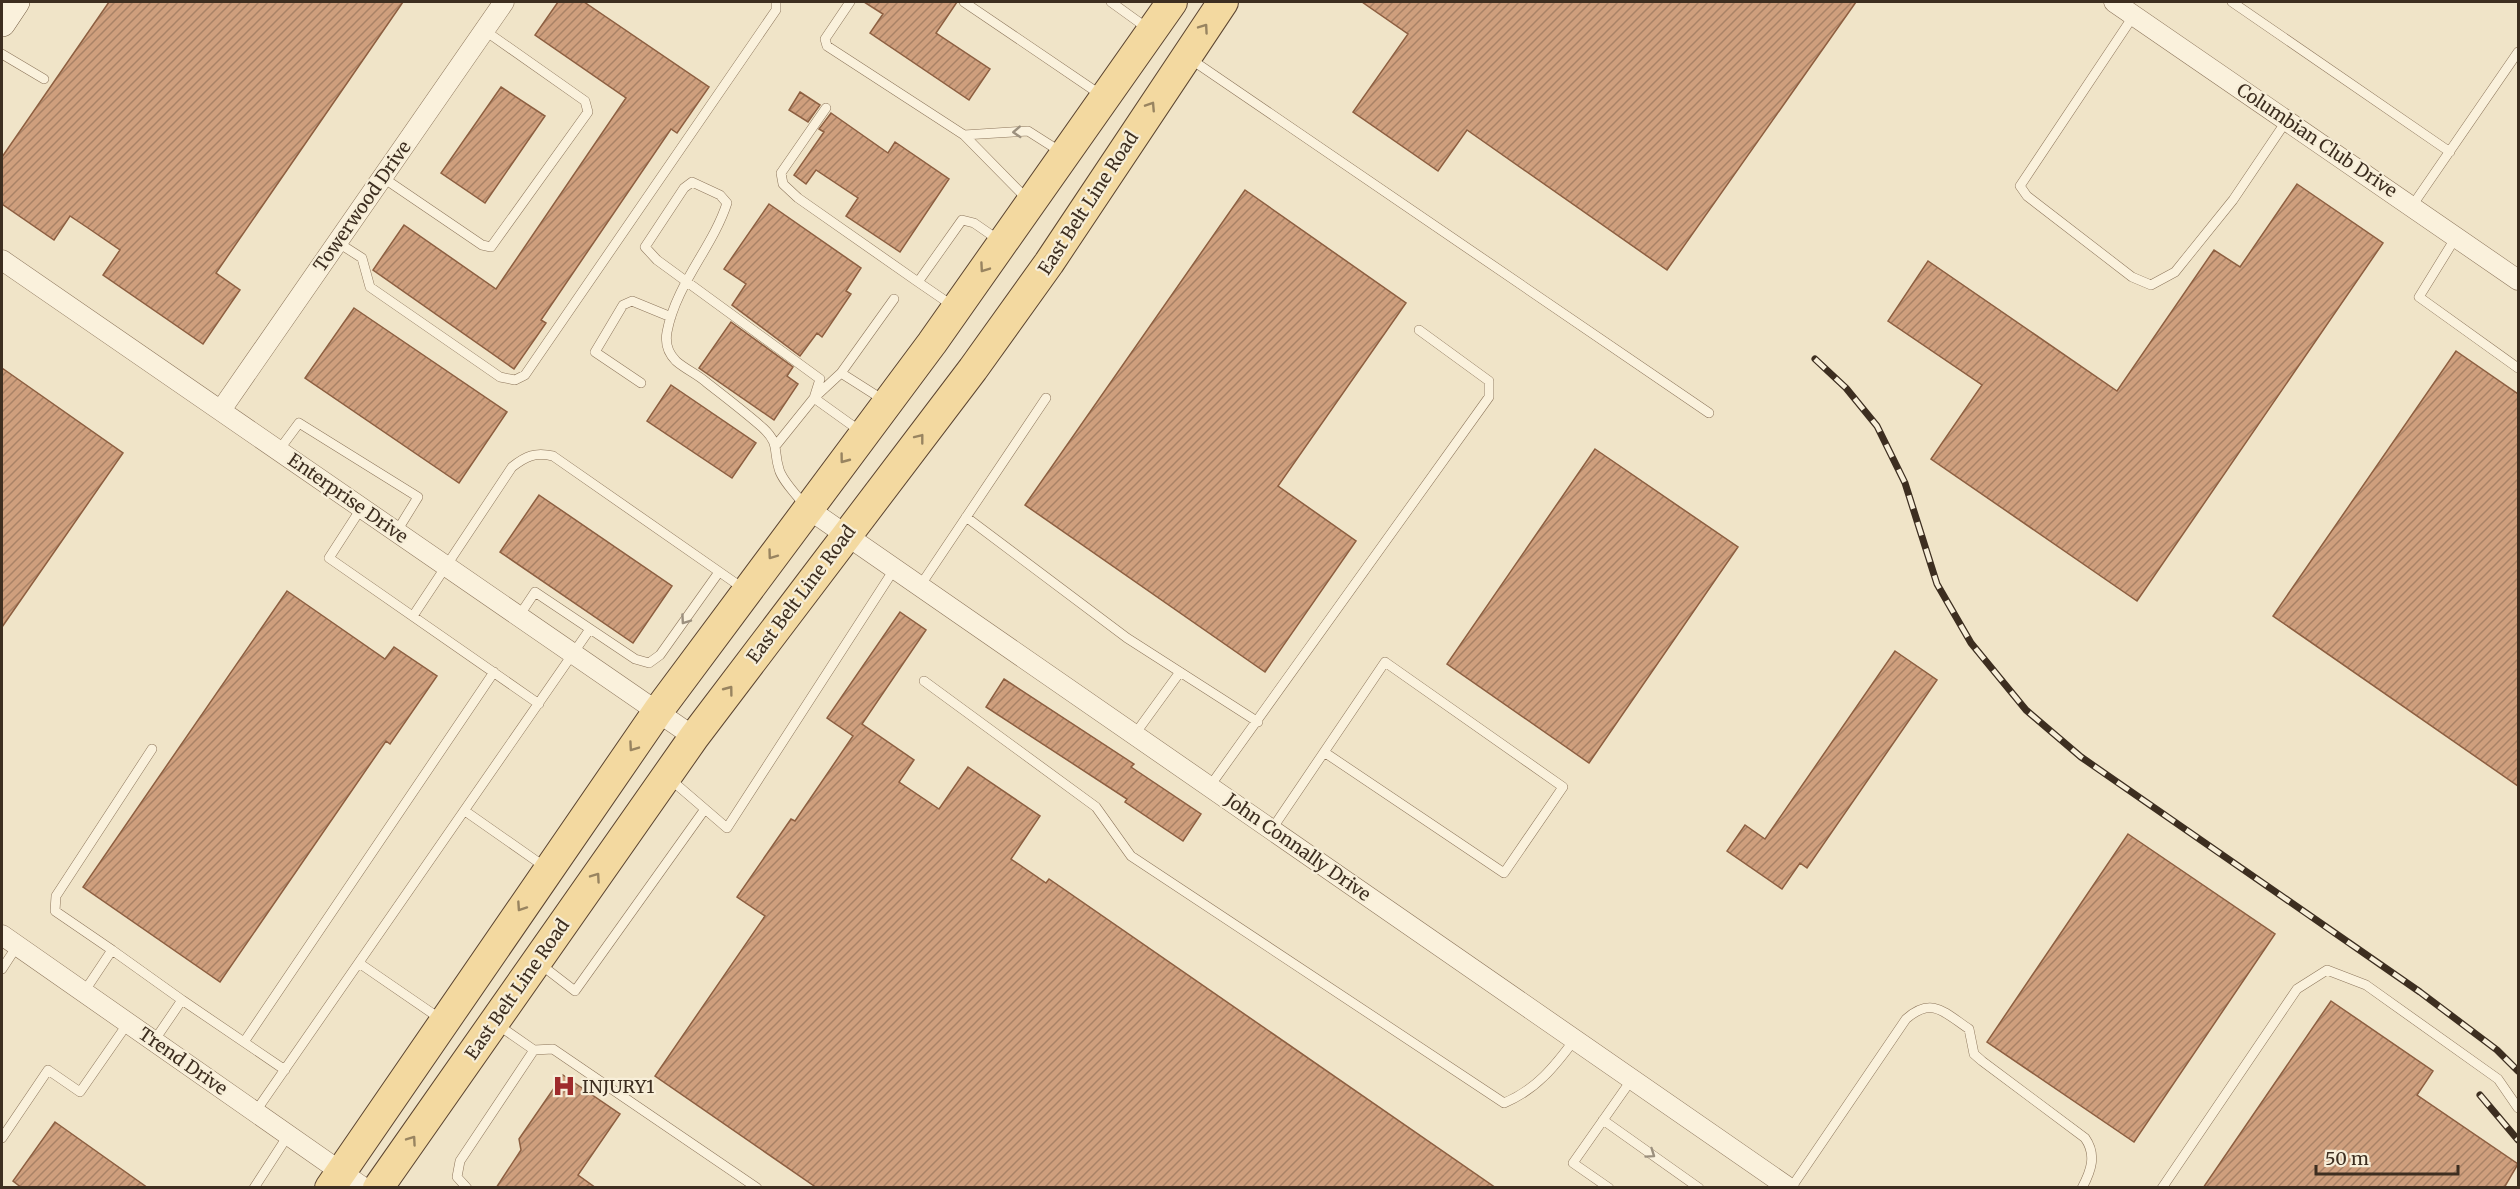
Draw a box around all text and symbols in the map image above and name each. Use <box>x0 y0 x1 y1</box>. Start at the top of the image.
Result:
one-way arrow <box>1197 24 1208 35</box>
street label: Columbian Club Drive <box>2232 78 2402 202</box>
one-way arrow <box>1144 102 1156 112</box>
one-way arrow <box>1013 125 1022 138</box>
street label: East Belt Line Road <box>1033 127 1143 279</box>
street label: Towerwood Drive <box>308 136 416 276</box>
one-way arrow <box>980 261 991 272</box>
one-way arrow <box>912 434 923 445</box>
street label: Enterprise Drive <box>283 448 413 548</box>
one-way arrow <box>840 452 851 463</box>
street label: East Belt Line Road <box>742 520 860 667</box>
one-way arrow <box>768 549 779 560</box>
one-way arrow <box>682 613 693 624</box>
one-way arrow <box>722 685 733 696</box>
one-way arrow <box>629 741 640 752</box>
street label: John Connally Drive <box>1220 788 1375 906</box>
one-way arrow <box>589 872 600 883</box>
one-way arrow <box>517 900 528 911</box>
street label: East Belt Line Road <box>460 914 574 1064</box>
street label: Trend Drive <box>134 1022 232 1100</box>
hospital icon: INJURY1 <box>551 1073 577 1099</box>
place label: INJURY1 <box>582 1075 654 1098</box>
one-way arrow <box>405 1135 416 1146</box>
scale bar <box>2316 1138 2458 1176</box>
one-way arrow <box>1644 1147 1655 1158</box>
text: 50 m <box>2325 1147 2369 1170</box>

